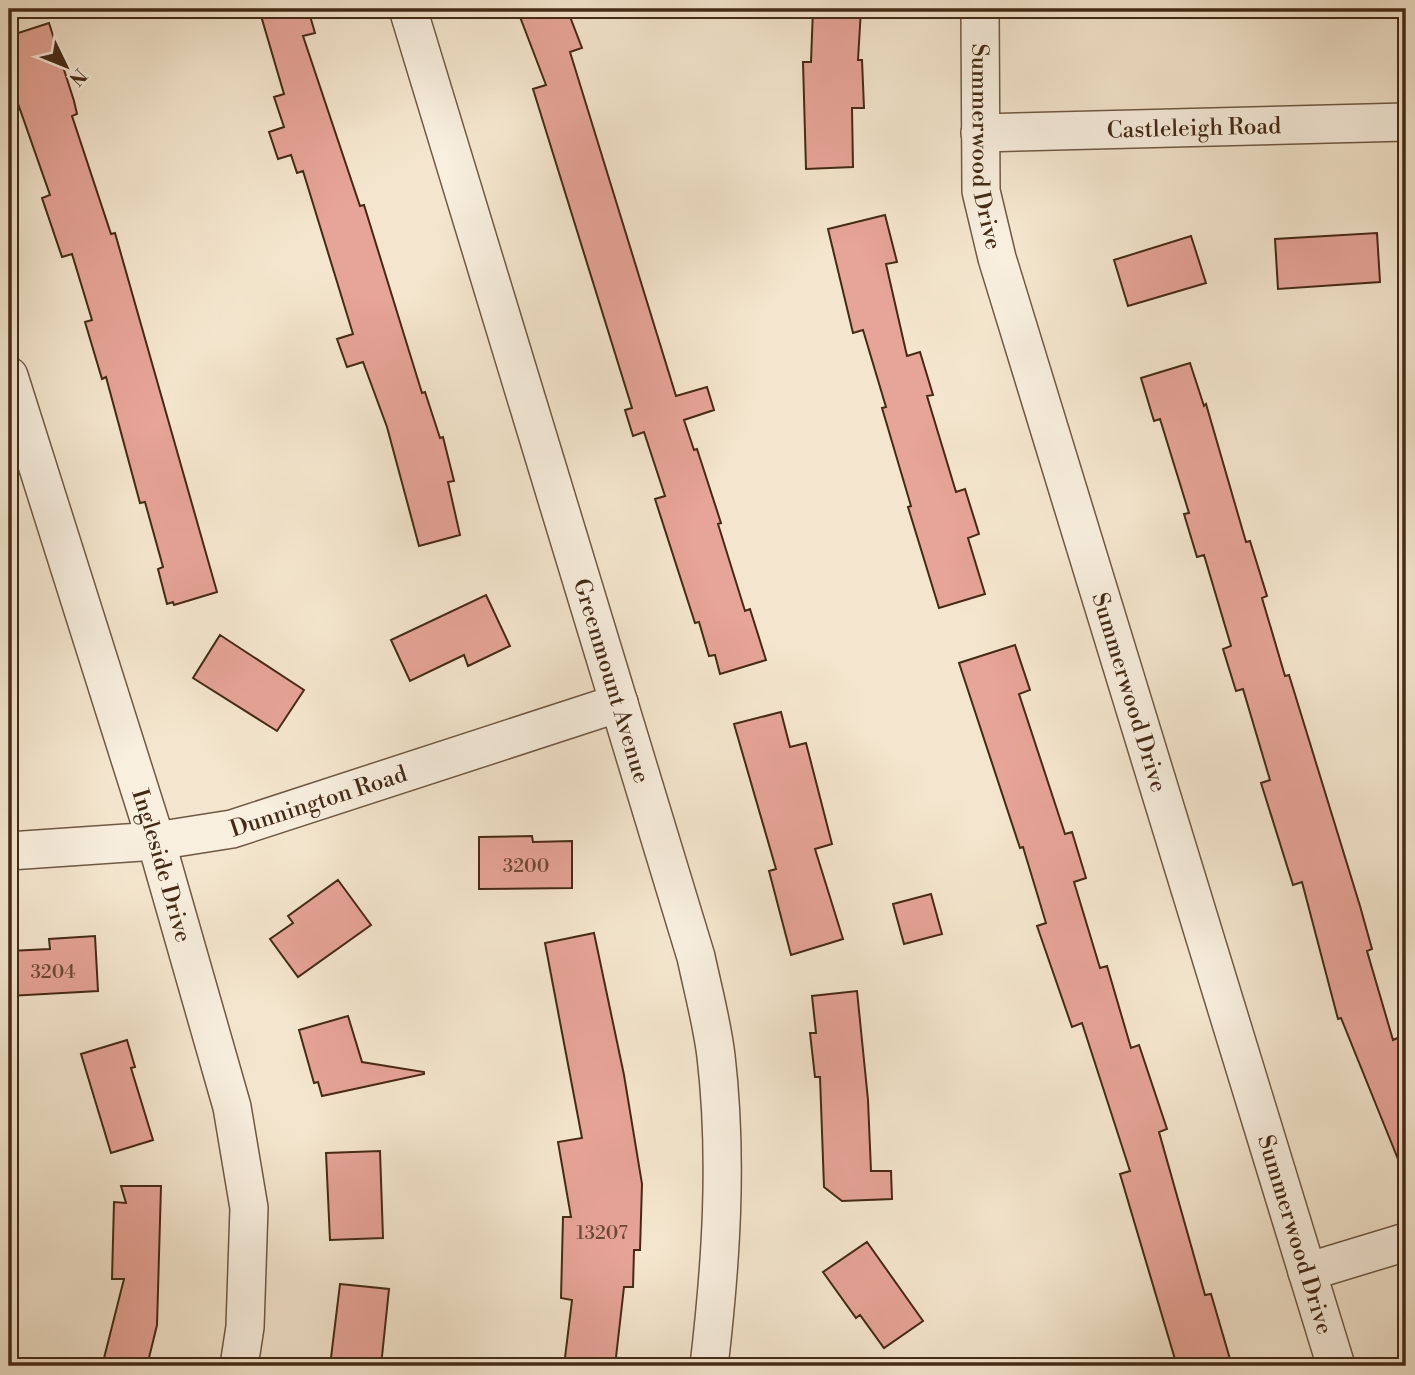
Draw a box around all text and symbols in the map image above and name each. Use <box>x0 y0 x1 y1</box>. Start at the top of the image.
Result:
north arrow <box>32 32 102 102</box>
street label: Summerwood Drive <box>965 43 1007 252</box>
text: N <box>64 63 92 91</box>
street label: Castleleigh Road <box>1106 112 1281 145</box>
street label: Greenmount Avenue <box>567 575 655 787</box>
street label: Summerwood Drive <box>1085 589 1173 796</box>
street label: Dunnington Road <box>227 760 411 844</box>
street label: Ingleside Drive <box>125 786 197 946</box>
house number: 3200 <box>503 854 549 878</box>
house number: 3204 <box>30 960 76 984</box>
street label: Summerwood Drive <box>1251 1132 1338 1338</box>
house number: 13207 <box>576 1221 628 1245</box>

